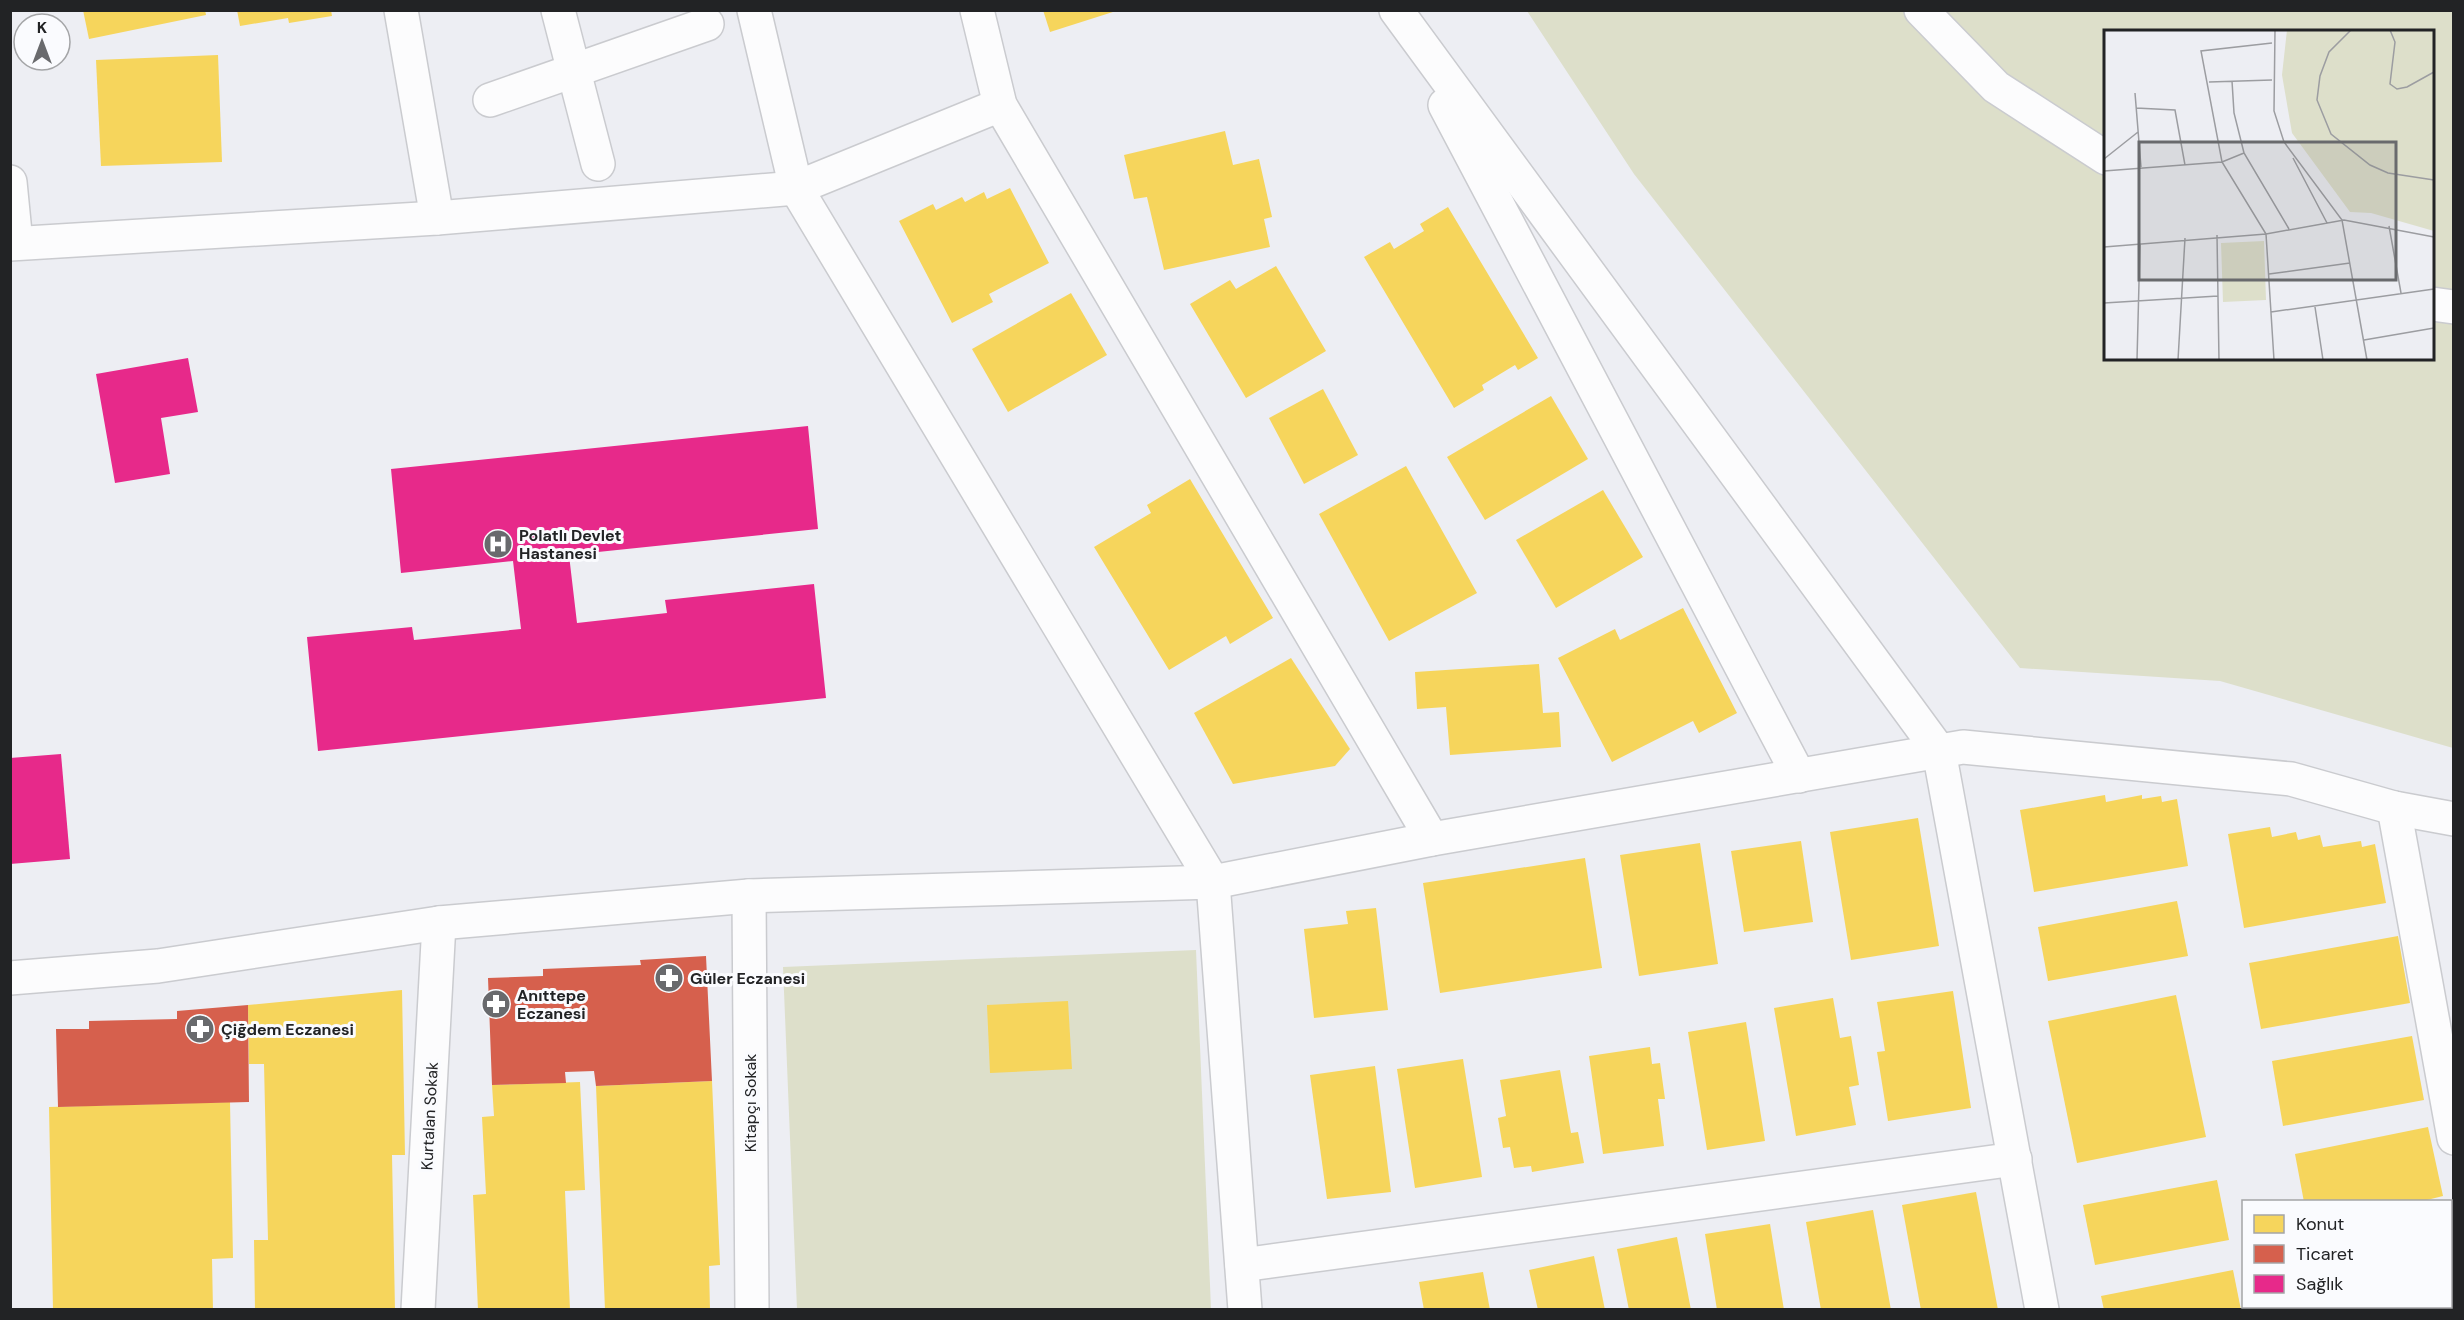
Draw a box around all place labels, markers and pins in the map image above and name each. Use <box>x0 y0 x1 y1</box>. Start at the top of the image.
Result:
place label: Polatlı Devlet Hastanesi <box>519 525 621 564</box>
hospital icon: Polatlı Devlet Hastanesi <box>482 528 514 560</box>
pharmacy icon: Güler Eczanesi <box>653 962 685 994</box>
place label: Güler Eczanesi <box>690 968 805 989</box>
place label: Anıttepe Eczanesi <box>517 985 586 1024</box>
pharmacy icon: Anıttepe Eczanesi <box>480 988 512 1020</box>
pharmacy icon: Çiğdem Eczanesi <box>184 1013 216 1045</box>
place label: Çiğdem Eczanesi <box>221 1019 354 1040</box>

